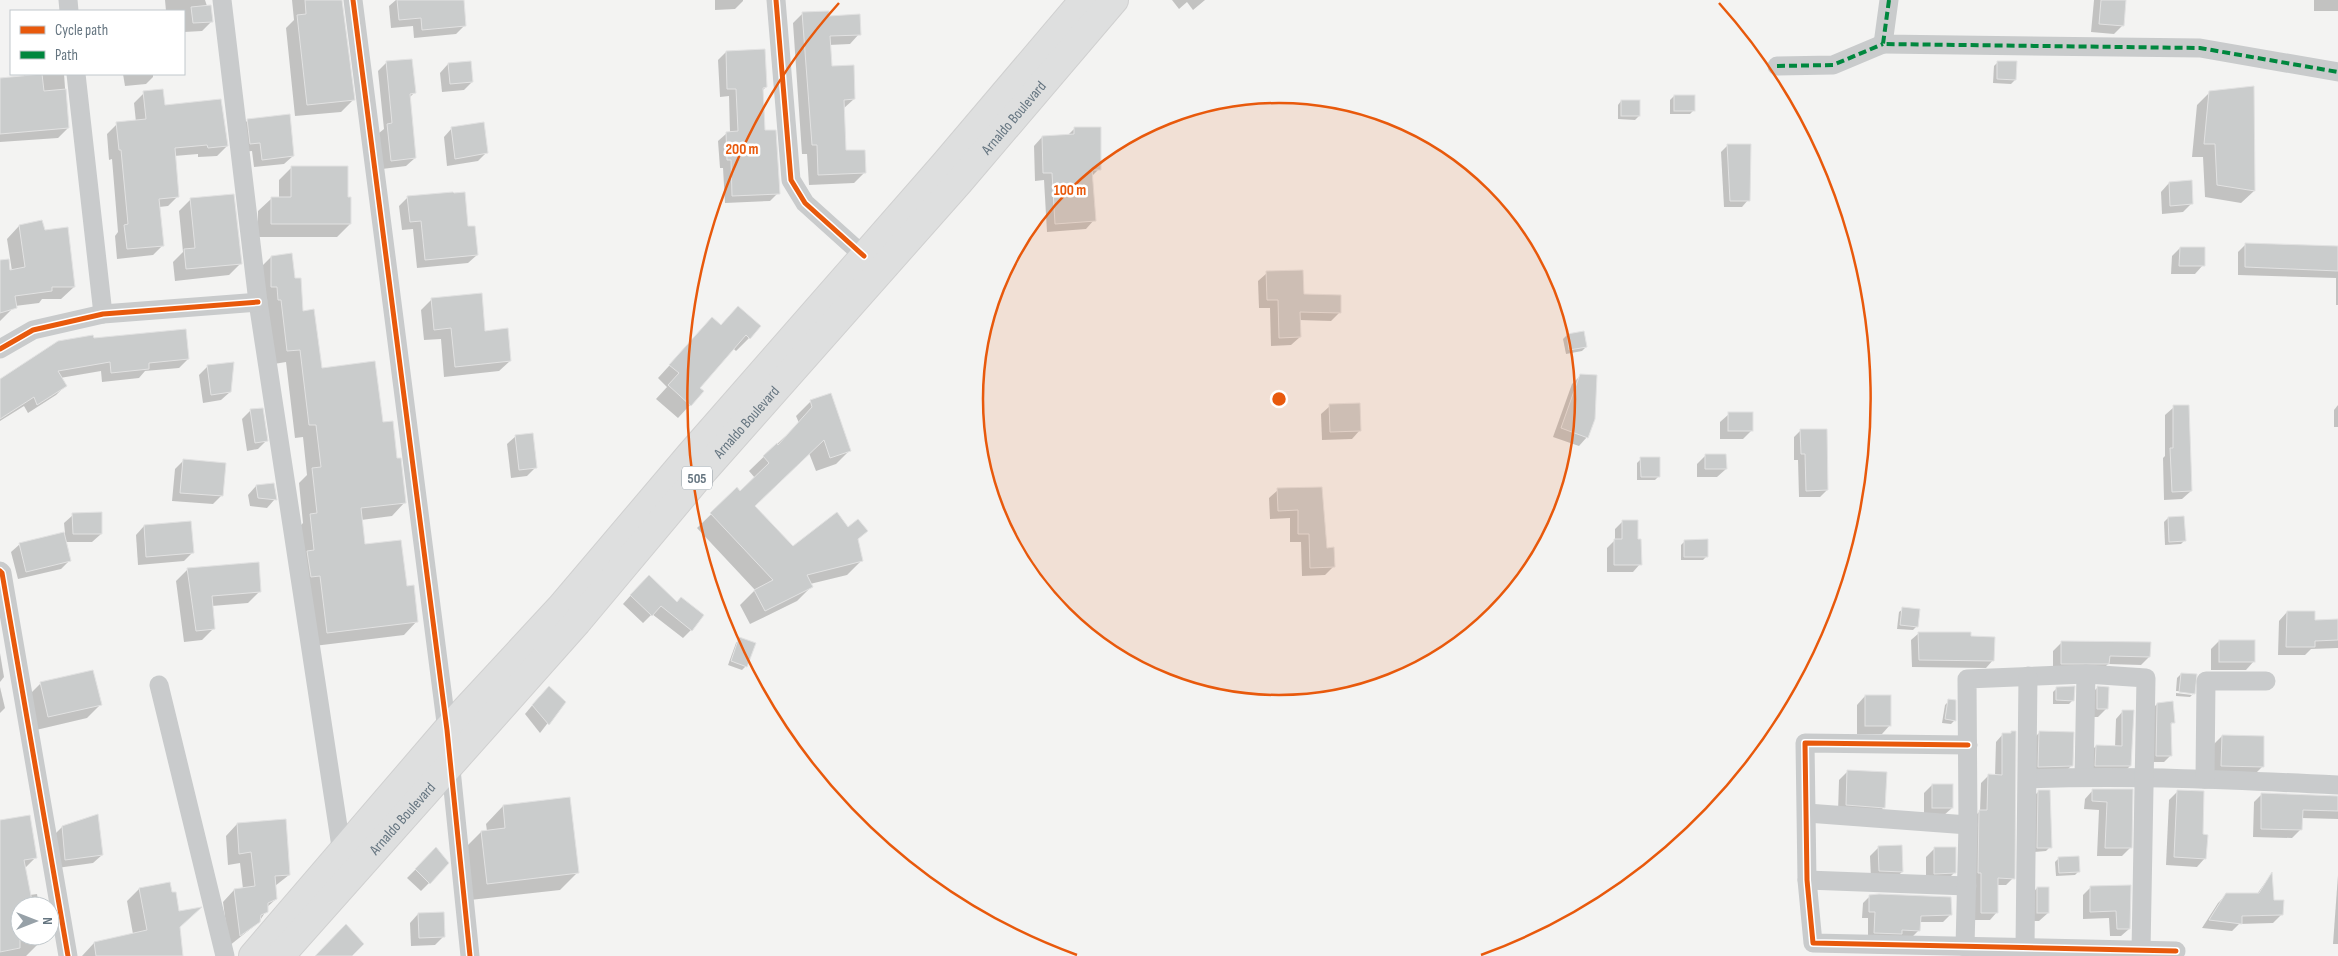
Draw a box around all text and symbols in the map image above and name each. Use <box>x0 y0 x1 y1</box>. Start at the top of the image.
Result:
legend <box>10 10 185 75</box>
text: Cycle path <box>55 21 108 40</box>
text: Path <box>55 46 78 65</box>
street label: Arnaldo Boulevard <box>977 77 1051 160</box>
text: 200 m <box>725 140 759 159</box>
text: 100 m <box>1054 181 1086 200</box>
street label: Arnaldo Boulevard <box>709 382 784 463</box>
centre of rings <box>1270 390 1288 408</box>
road number: 505 <box>682 466 712 489</box>
street label: Arnaldo Boulevard <box>365 779 440 860</box>
north arrow <box>10 896 60 946</box>
text: N <box>39 917 56 925</box>

